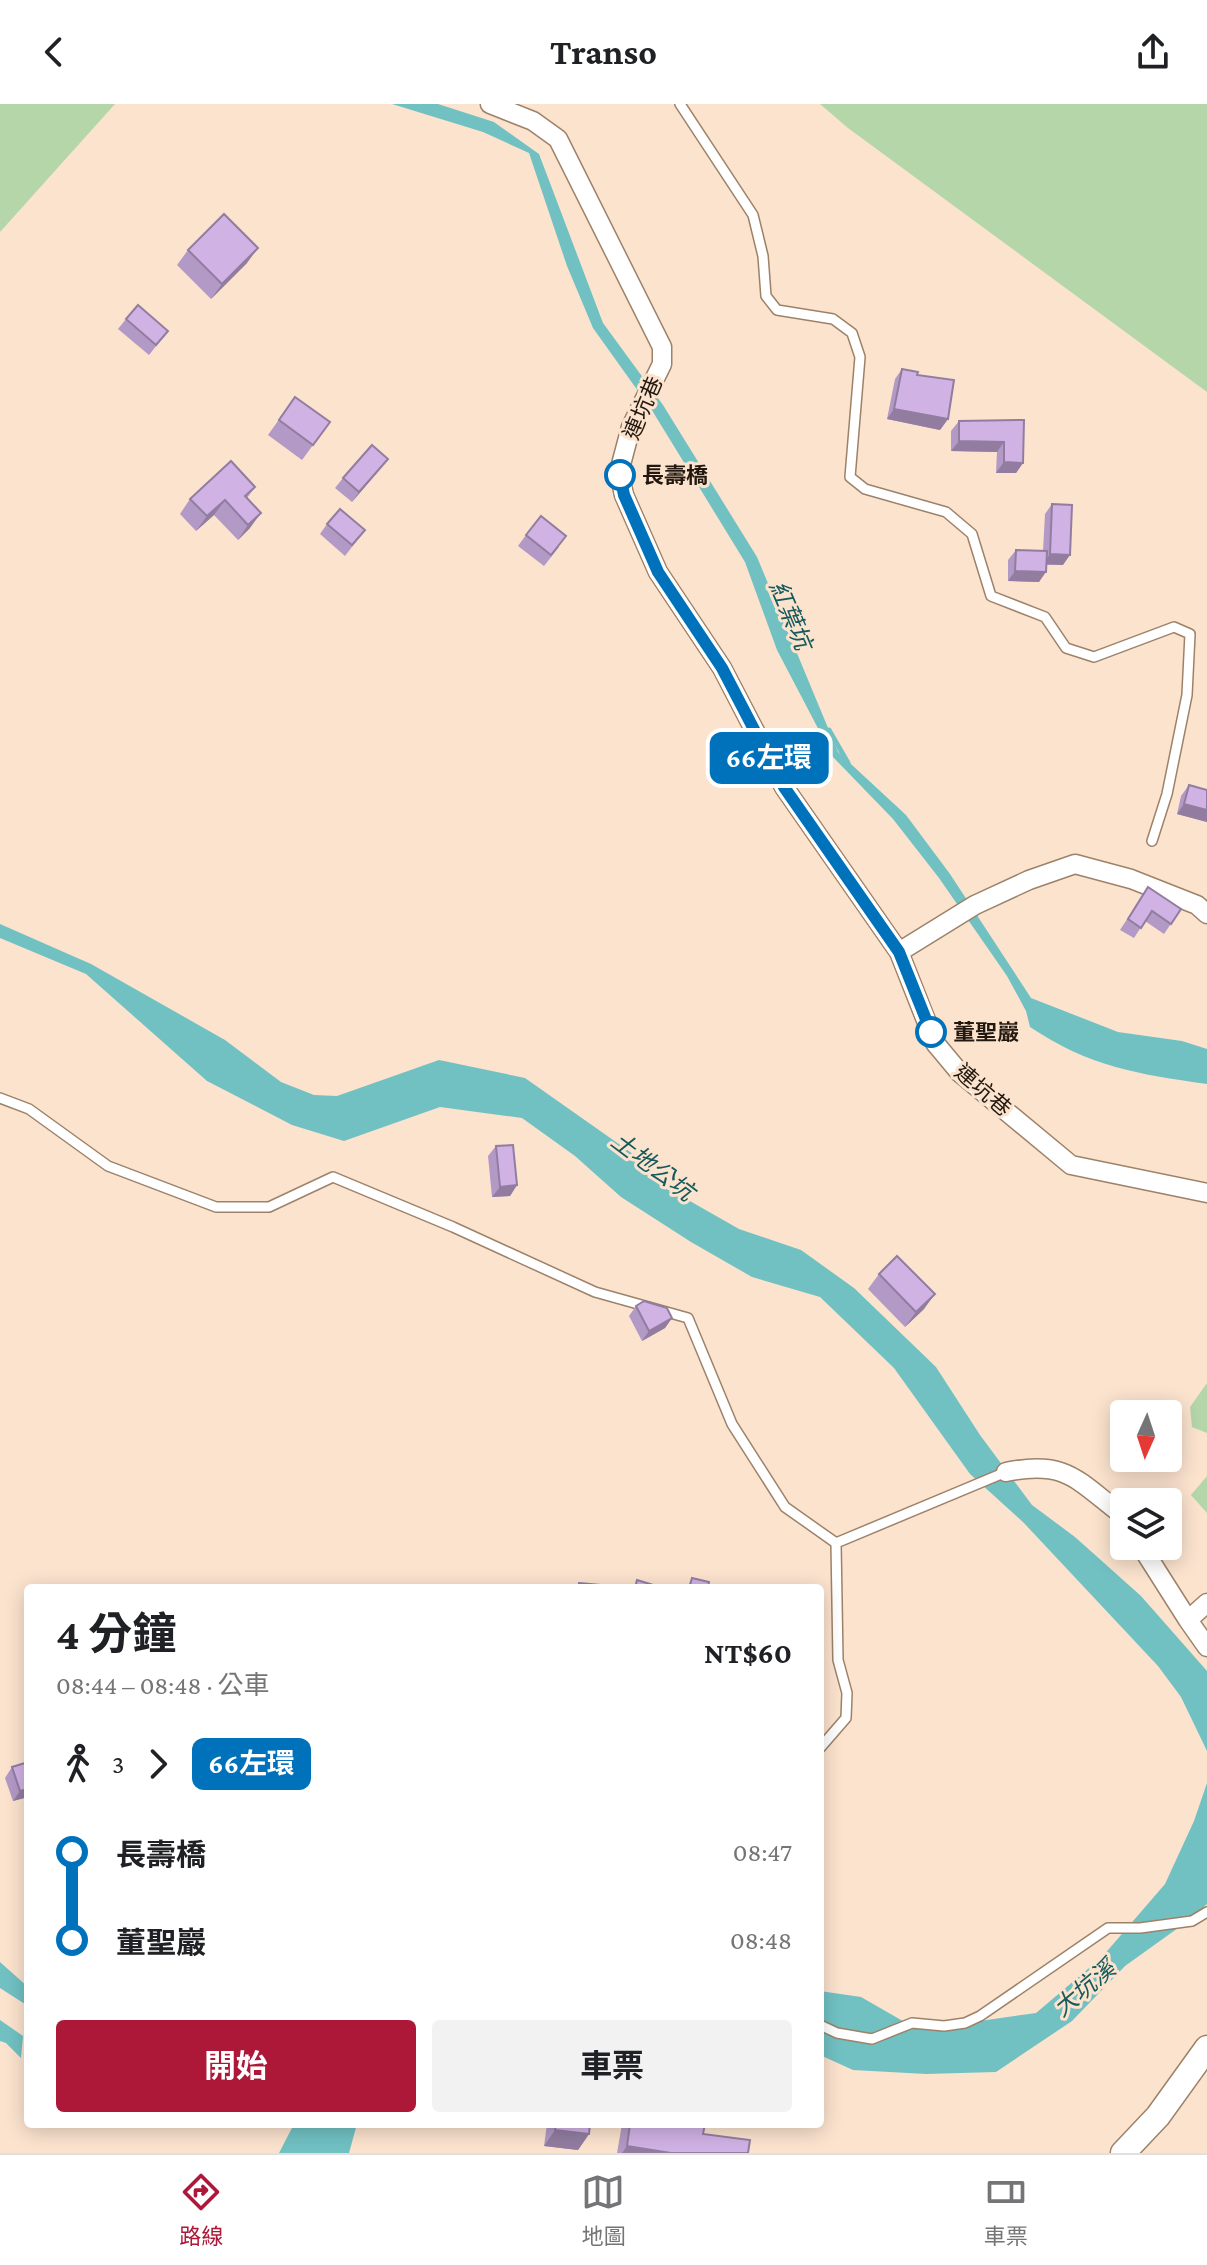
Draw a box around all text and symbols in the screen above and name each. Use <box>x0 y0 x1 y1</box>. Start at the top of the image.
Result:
icon: back <box>32 30 76 74</box>
icon: share <box>1131 30 1175 74</box>
text: Transo <box>550 32 657 72</box>
street label: 連坑巷 <box>619 373 667 443</box>
marker: 長壽橋 <box>605 460 635 490</box>
place label: 長壽橋 <box>642 463 708 488</box>
water label: 紅葉坑 <box>765 577 819 656</box>
line badge: 66左環 <box>713 732 825 784</box>
text: 66左環 <box>726 742 812 773</box>
marker: 董聖巖 <box>916 1017 946 1047</box>
place label: 董聖巖 <box>953 1020 1019 1045</box>
street label: 連坑巷 <box>950 1059 1016 1121</box>
water label: 土地公坑 <box>607 1126 702 1207</box>
north arrow <box>1110 1400 1182 1472</box>
map controls <box>1110 1400 1182 1560</box>
button: layers <box>1110 1488 1182 1560</box>
text: 4 分鐘 <box>56 1610 176 1658</box>
text: NT$60 <box>704 1636 792 1669</box>
text: 08:44 – 08:48 · 公車 <box>56 1671 270 1700</box>
icon: walk <box>56 1742 100 1786</box>
icon: forward <box>136 1742 180 1786</box>
text: 66左環 <box>208 1748 295 1779</box>
text: 3 <box>112 1750 124 1779</box>
text: 長壽橋 <box>116 1838 206 1871</box>
text: 08:47 <box>733 1838 792 1867</box>
text: 董聖巖 <box>116 1926 206 1959</box>
text: 08:48 <box>730 1926 792 1955</box>
water label: 大坑溪 <box>1048 1953 1123 2021</box>
button: 開始 <box>56 2020 416 2112</box>
button: 車票 <box>432 2020 792 2112</box>
tab: 路線 <box>179 2170 223 2250</box>
tab: 地圖 <box>581 2170 626 2250</box>
tab: 車票 <box>984 2170 1028 2250</box>

